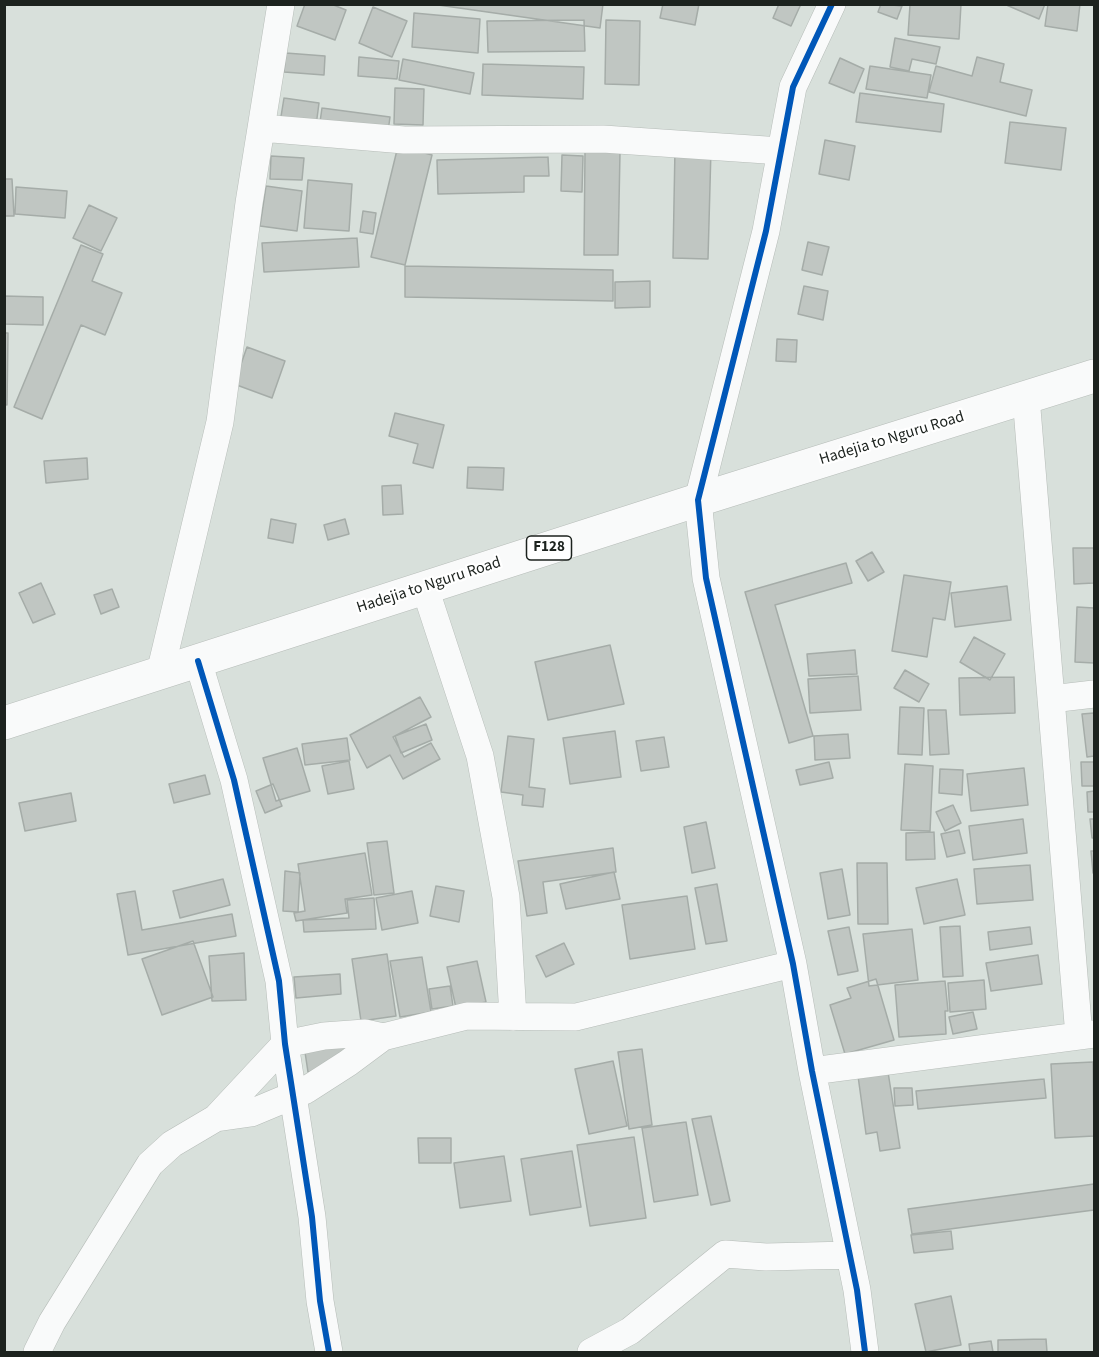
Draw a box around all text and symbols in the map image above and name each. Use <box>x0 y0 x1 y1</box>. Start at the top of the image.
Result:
street label: Hadejia to Nguru Road <box>817 408 967 470</box>
road number: F128 <box>526 536 572 560</box>
street label: Hadejia to Nguru Road <box>354 554 504 618</box>

